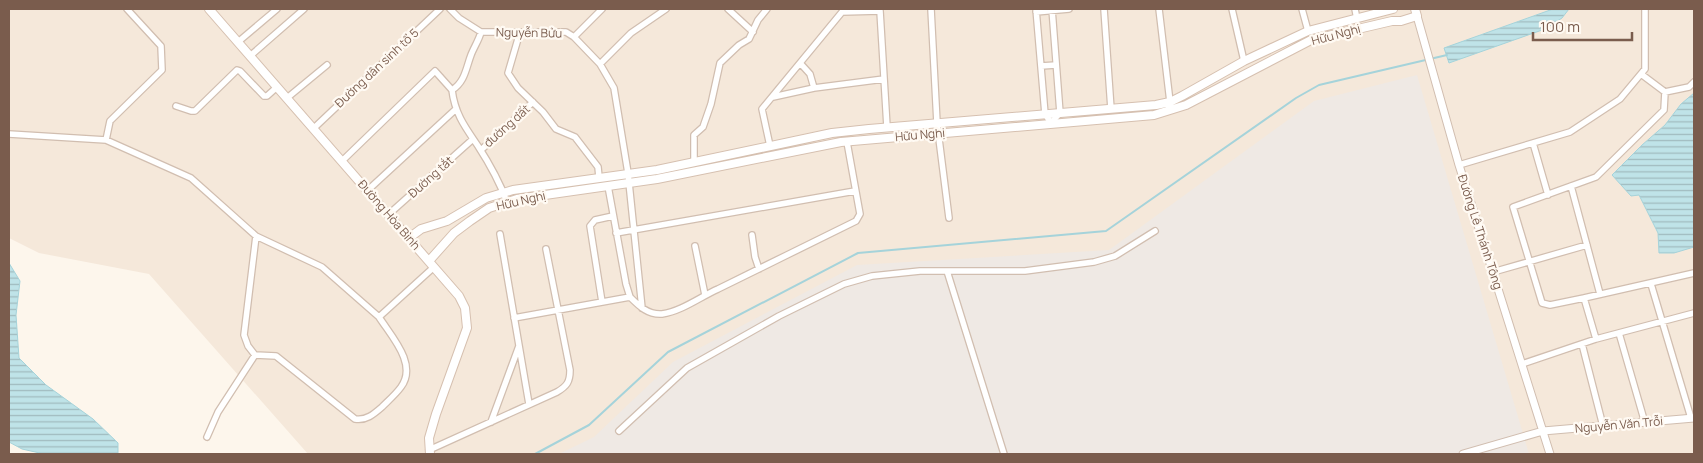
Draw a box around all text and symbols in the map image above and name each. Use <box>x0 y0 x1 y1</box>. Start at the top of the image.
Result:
scale bar <box>1533 10 1632 42</box>
text: 100 m <box>1540 16 1580 37</box>
street label: Hữu Nghị <box>1309 20 1362 49</box>
street label: Nguyễn Bửu <box>496 23 562 42</box>
street label: Đường dân sinh tổ 5 <box>331 24 422 111</box>
street label: đường đất <box>480 100 534 151</box>
street label: Hữu Nghị <box>894 124 946 145</box>
street label: Đường tắt <box>404 152 457 201</box>
street label: Đường Lê Thánh Tông <box>1454 172 1507 291</box>
street label: Đường Hòa Bình <box>354 176 425 253</box>
street label: Hữu Nghị <box>495 187 547 214</box>
street label: Nguyễn Văn Trỗi <box>1574 412 1664 437</box>

